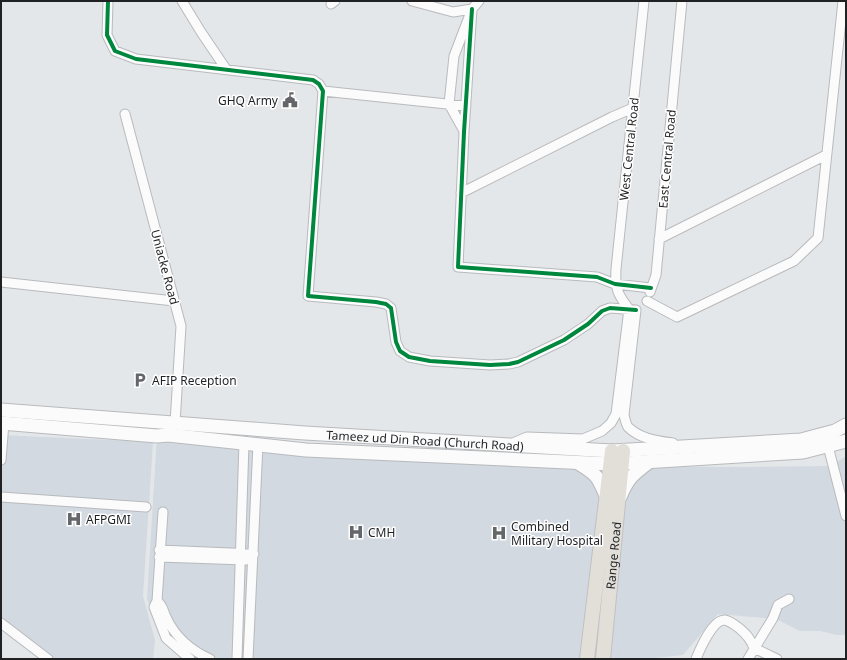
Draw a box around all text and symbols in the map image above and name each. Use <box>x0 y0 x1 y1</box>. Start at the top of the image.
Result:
public building icon: GHQ Army <box>281 91 299 109</box>
place label: GHQ Army <box>218 92 279 109</box>
street label: West Central Road <box>615 97 643 201</box>
street label: East Central Road <box>654 109 680 209</box>
street label: Uniacke Road <box>147 228 183 306</box>
parking icon: AFIP Reception <box>131 371 149 389</box>
place label: AFIP Reception <box>152 372 237 389</box>
street label: Tameez ud Din Road (Church Road) <box>326 426 525 454</box>
hospital icon: AFPGMI <box>65 510 83 528</box>
place label: AFPGMI <box>86 511 131 528</box>
place label: Combined Military Hospital <box>511 518 603 549</box>
street label: Range Road <box>601 521 625 590</box>
hospital icon: CMH <box>347 523 365 541</box>
place label: CMH <box>368 524 395 541</box>
hospital icon: Combined Military Hospital <box>490 524 508 542</box>

